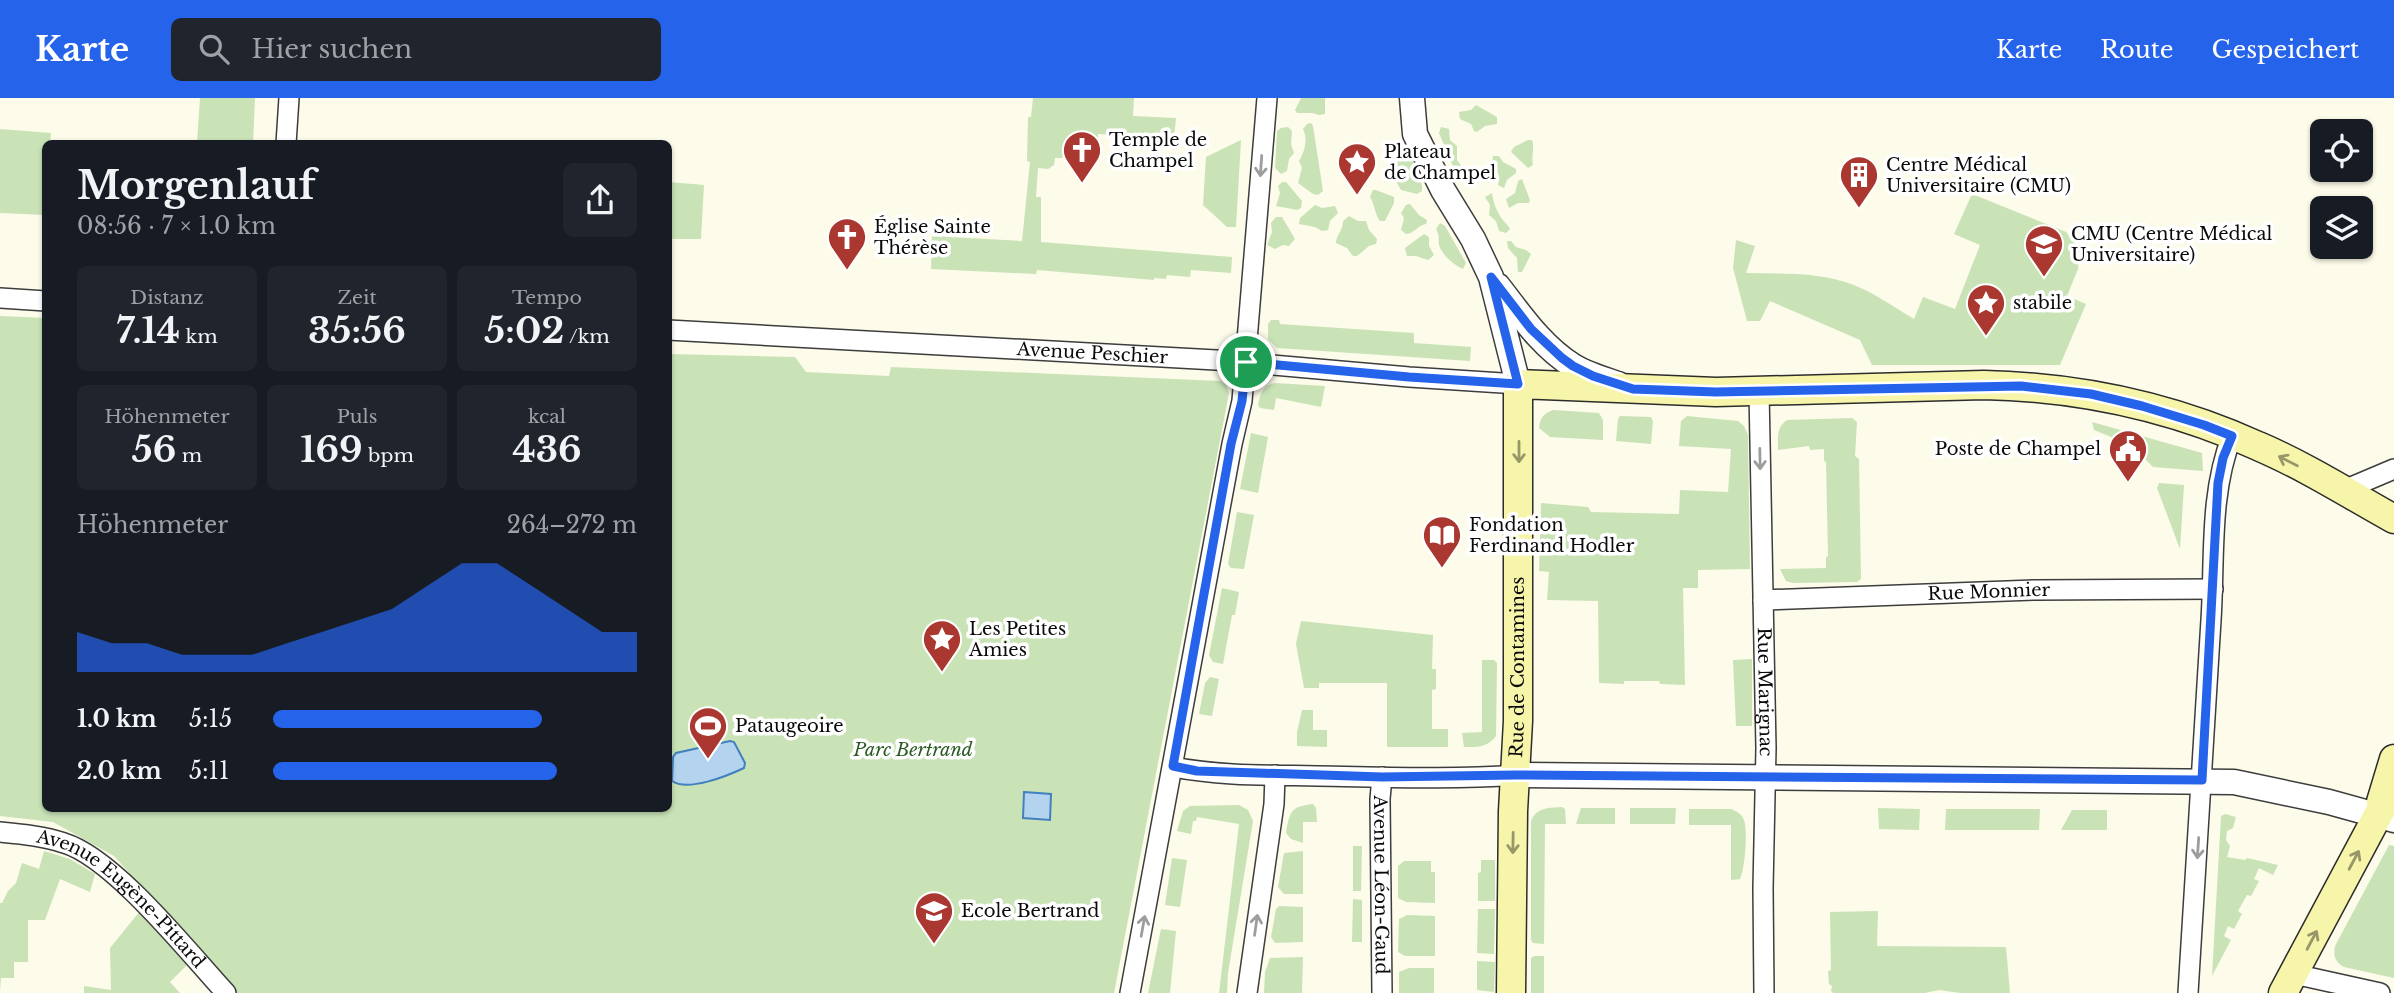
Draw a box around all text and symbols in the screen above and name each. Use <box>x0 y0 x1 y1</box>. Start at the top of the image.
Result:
search box <box>171 18 661 81</box>
text: Karte <box>35 29 129 70</box>
icon: search <box>195 30 233 68</box>
text: Hier suchen <box>251 33 412 65</box>
text: Karte <box>1996 35 2062 64</box>
text: Route <box>2100 35 2174 64</box>
text: Gespeichert <box>2212 35 2359 64</box>
map controls <box>2310 119 2373 259</box>
button: locate <box>2310 119 2373 182</box>
church icon: Temple de Champel <box>1061 129 1103 184</box>
place label: Temple de Champel <box>1109 129 1207 172</box>
place icon: Plateau de Champel <box>1336 141 1378 196</box>
place label: Plateau de Champel <box>1384 141 1496 184</box>
one-way arrow <box>1254 154 1267 177</box>
building icon: Centre Médical Universitaire (CMU) <box>1838 154 1880 209</box>
place label: Centre Médical Universitaire (CMU) <box>1886 154 2071 197</box>
text: Morgenlauf <box>77 162 316 209</box>
button: share <box>563 163 637 237</box>
button: layers <box>2310 196 2373 259</box>
text: 08:56 · 7 × 1.0 km <box>77 212 276 240</box>
place label: Église Sainte Thérèse <box>874 215 991 259</box>
church icon: Église Sainte Thérèse <box>826 216 868 271</box>
school or university icon: CMU (Centre Médical Universitaire) <box>2023 223 2065 278</box>
place label: CMU (Centre Médical Universitaire) <box>2071 223 2272 266</box>
place icon: stabile <box>1965 282 2007 337</box>
text: Distanz <box>130 286 204 309</box>
text: Zeit <box>337 286 377 309</box>
text: Tempo <box>512 286 582 309</box>
place label: stabile <box>2013 292 2072 314</box>
text: 7.14 <box>116 309 180 352</box>
text: 35:56 <box>308 309 406 352</box>
text: 5:02 <box>484 309 564 352</box>
text: km <box>180 325 218 348</box>
text: /km <box>564 325 610 348</box>
pin <box>1216 332 1276 392</box>
street label: Avenue Peschier <box>1015 338 1169 368</box>
icon: arrive <box>1227 343 1265 381</box>
text: Höhenmeter <box>105 405 229 428</box>
text: Puls <box>337 405 377 428</box>
text: kcal <box>528 405 566 428</box>
text: 56 <box>132 428 176 471</box>
text: 169 <box>300 428 363 471</box>
text: 436 <box>512 428 582 471</box>
public building icon: Poste de Champel <box>2107 428 2149 483</box>
place label: Poste de Champel <box>1935 438 2101 460</box>
one-way arrow <box>1512 440 1526 463</box>
text: m <box>176 444 202 467</box>
text: bpm <box>363 444 414 467</box>
one-way arrow <box>1754 447 1767 470</box>
one-way arrow <box>2278 454 2299 467</box>
text: Höhenmeter <box>77 511 228 539</box>
text: 264–272 m <box>507 511 637 539</box>
library icon: Fondation Ferdinand Hodler <box>1421 514 1463 569</box>
place label: Fondation Ferdinand Hodler <box>1469 514 1635 557</box>
street label: Rue de Contamines <box>1505 577 1529 758</box>
street label: Rue Monnier <box>1927 579 2051 605</box>
place icon: Les Petites Amies <box>921 618 963 673</box>
place label: Les Petites Amies <box>968 618 1066 661</box>
street label: Rue Marignac <box>1753 627 1777 757</box>
text: 1.0 km <box>77 705 157 733</box>
text: 5:15 <box>189 705 232 733</box>
sports icon: Pataugeoire <box>687 705 729 760</box>
place label: Pataugeoire <box>735 715 844 737</box>
park label: Parc Bertrand <box>852 739 973 761</box>
text: 2.0 km <box>77 757 162 785</box>
text: 5:11 <box>189 757 229 785</box>
street label: Avenue Léon-Gaud <box>1369 794 1393 975</box>
street label: Avenue Eugène-Pittard <box>34 825 210 973</box>
one-way arrow <box>1506 831 1520 854</box>
one-way arrow <box>2191 837 2204 860</box>
one-way arrow <box>2347 850 2361 871</box>
school or university icon: Ecole Bertrand <box>913 890 955 945</box>
place label: Ecole Bertrand <box>961 900 1099 922</box>
one-way arrow <box>1136 915 1150 938</box>
one-way arrow <box>1250 915 1263 937</box>
one-way arrow <box>2305 930 2319 950</box>

